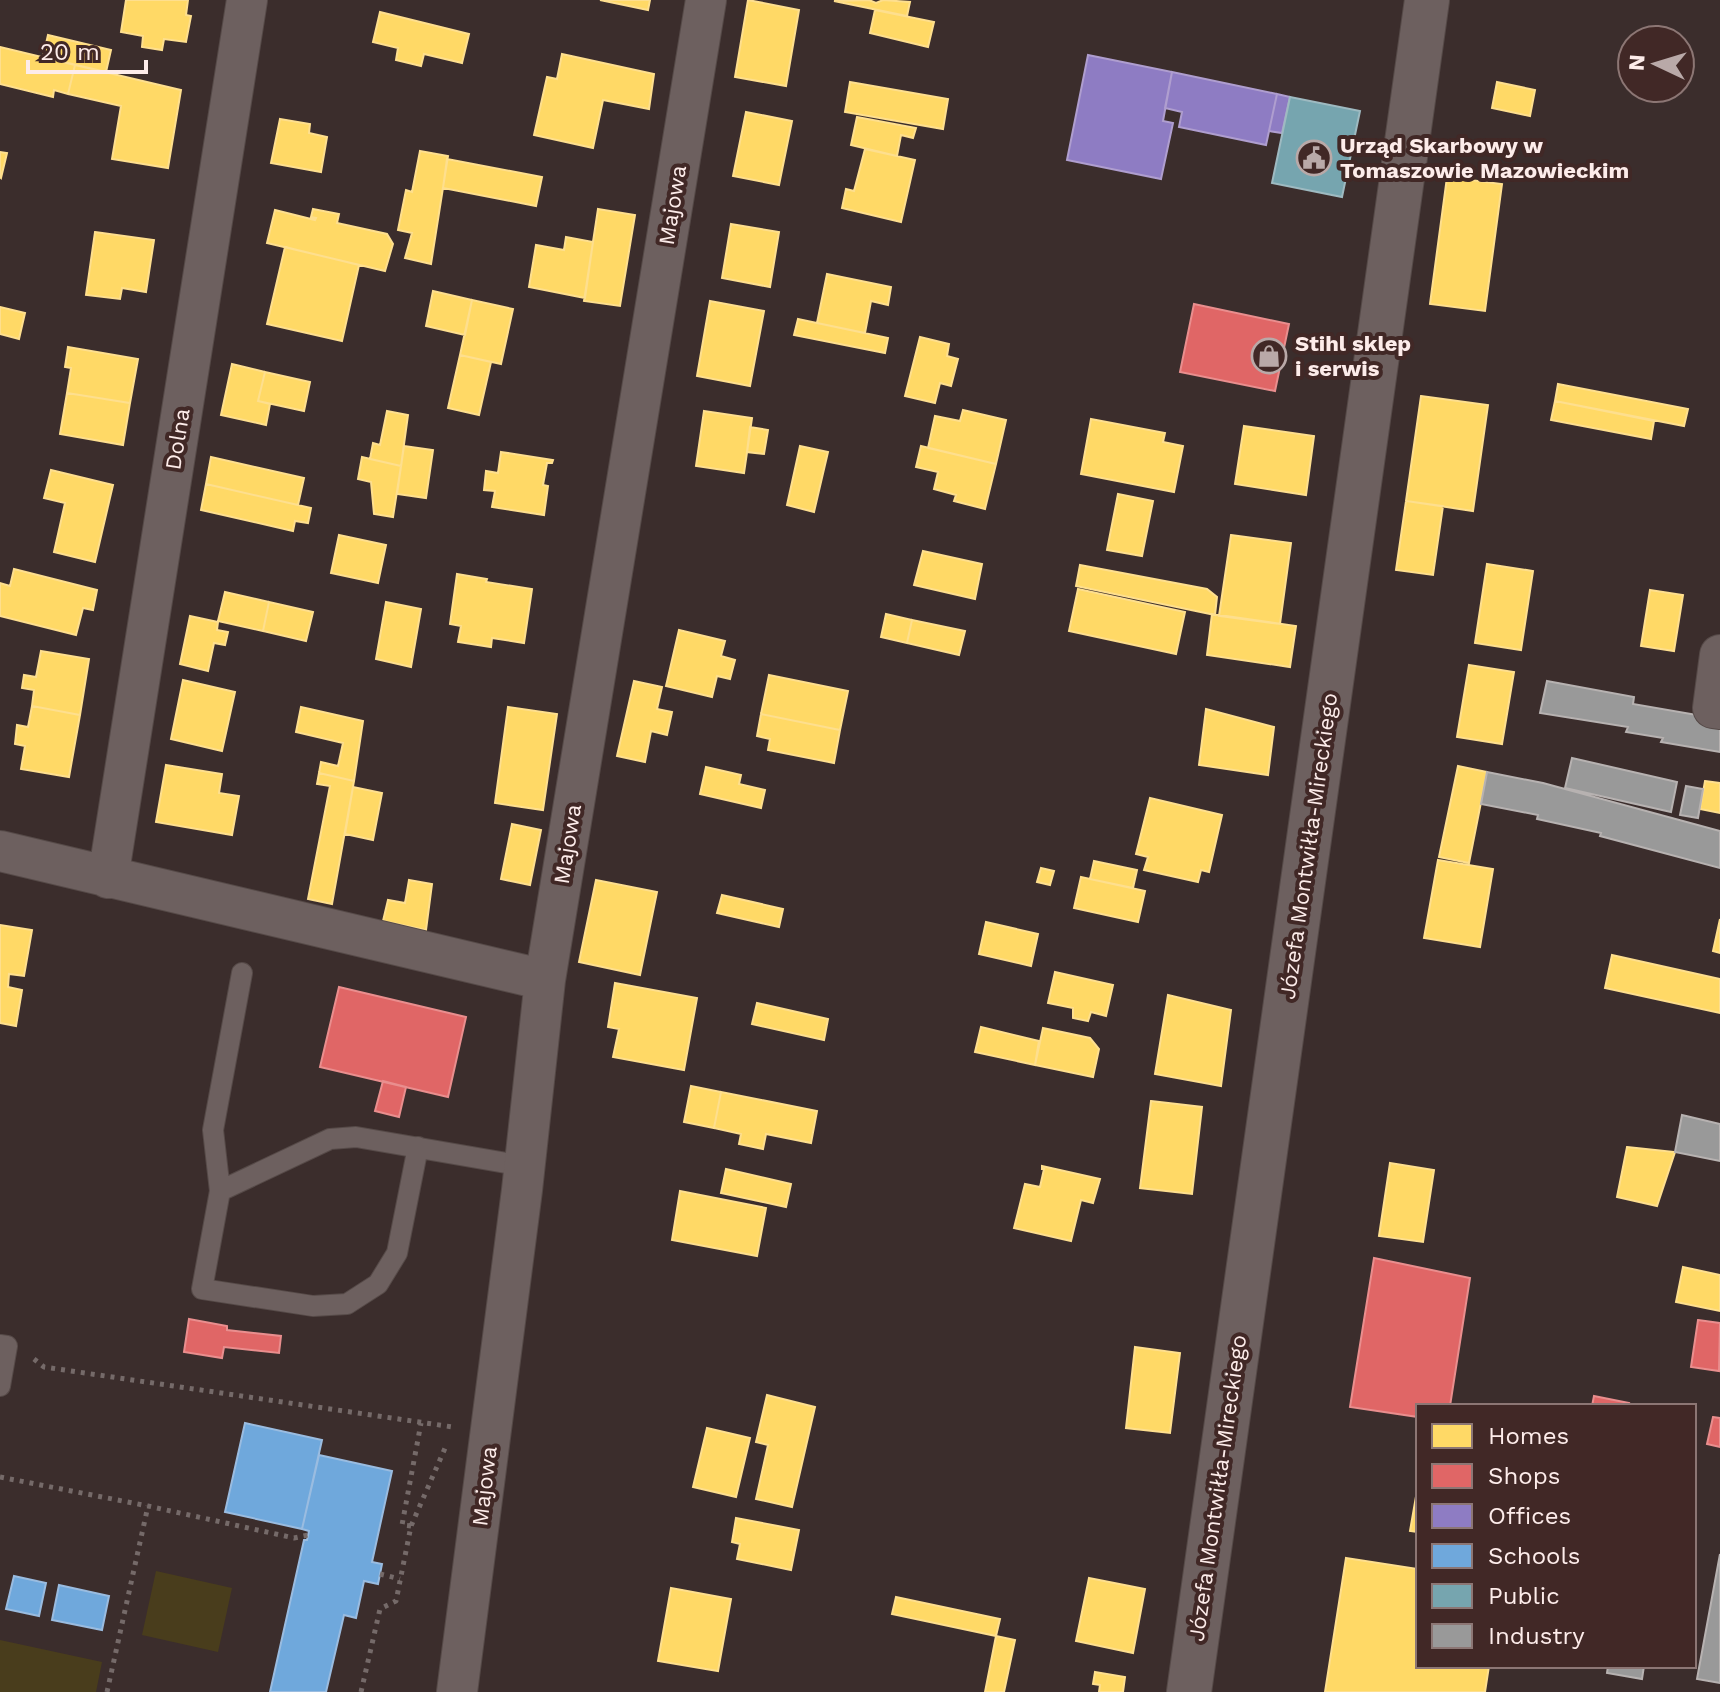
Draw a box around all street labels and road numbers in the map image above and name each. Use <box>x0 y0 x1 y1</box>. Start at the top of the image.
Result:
street label: Majowa <box>654 163 691 247</box>
street label: Dolna <box>160 407 195 472</box>
street label: Józefa Montwiłła-Mireckiego <box>1275 691 1342 1001</box>
street label: Majowa <box>549 802 586 886</box>
street label: Józefa Montwiłła-Mireckiego <box>1184 1333 1251 1643</box>
street label: Majowa <box>467 1445 502 1527</box>

